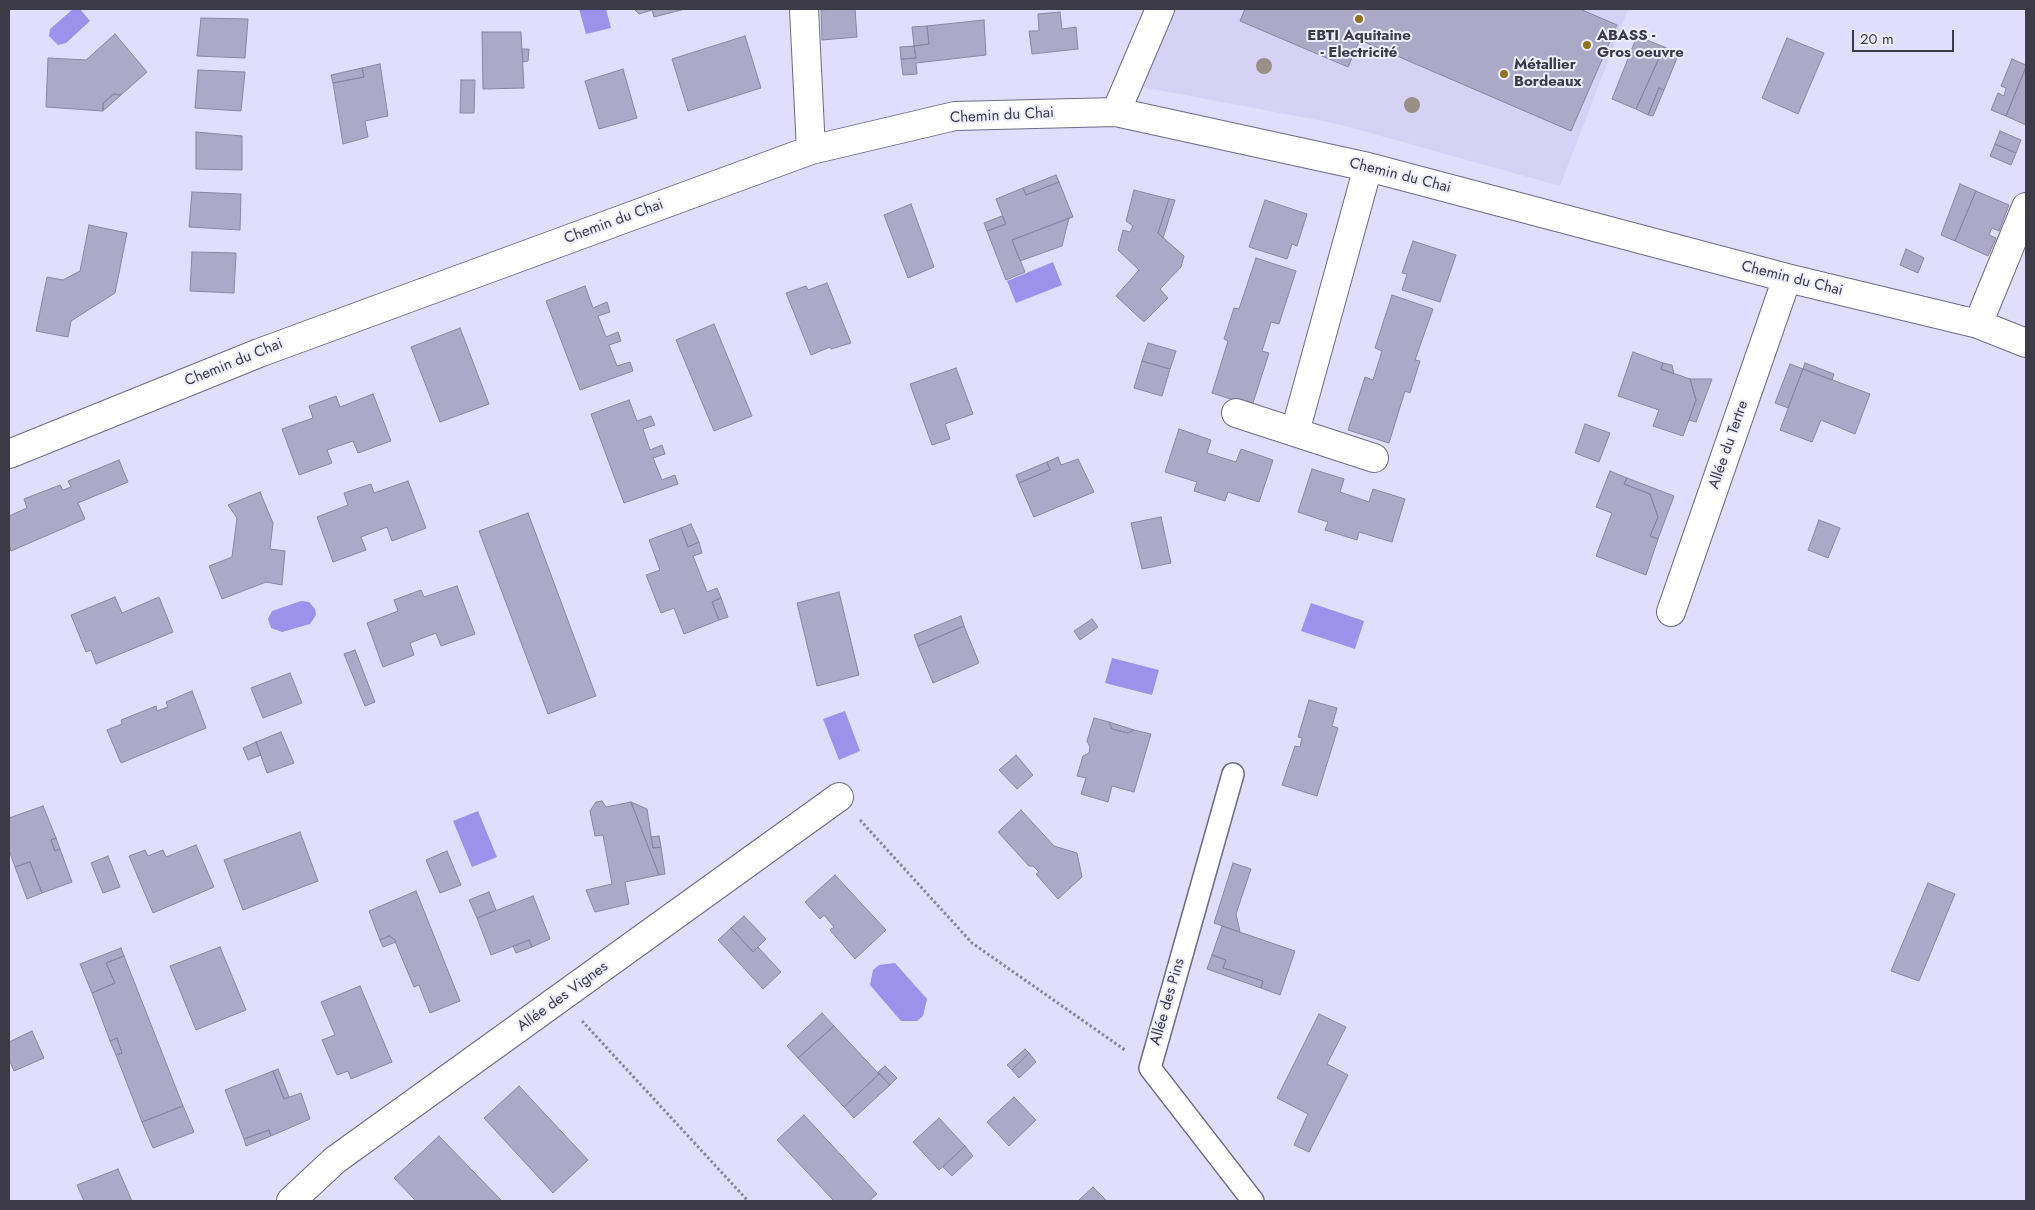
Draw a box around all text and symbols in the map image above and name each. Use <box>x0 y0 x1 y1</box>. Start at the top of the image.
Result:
marker: EBTI Aquitaine - Electricité <box>1353 13 1365 25</box>
scale bar <box>1855 20 1958 52</box>
place label: EBTI Aquitaine - Electricité <box>1307 27 1411 62</box>
place label: ABASS - Gros oeuvre <box>1597 27 1684 62</box>
text: 20 m <box>1860 28 1894 50</box>
marker: ABASS - Gros oeuvre <box>1581 39 1593 51</box>
place label: Métallier Bordeaux <box>1514 56 1582 91</box>
marker: Métallier Bordeaux <box>1498 68 1510 80</box>
street label: Chemin du Chai <box>950 104 1054 128</box>
street label: Chemin du Chai <box>1347 155 1453 197</box>
street label: Chemin du Chai <box>562 196 666 248</box>
street label: Chemin du Chai <box>1739 258 1845 300</box>
street label: Chemin du Chai <box>182 335 286 391</box>
street label: Allée du Tertre <box>1705 398 1753 492</box>
street label: Allée des Pins <box>1147 956 1189 1048</box>
street label: Allée des Vignes <box>514 958 612 1036</box>

